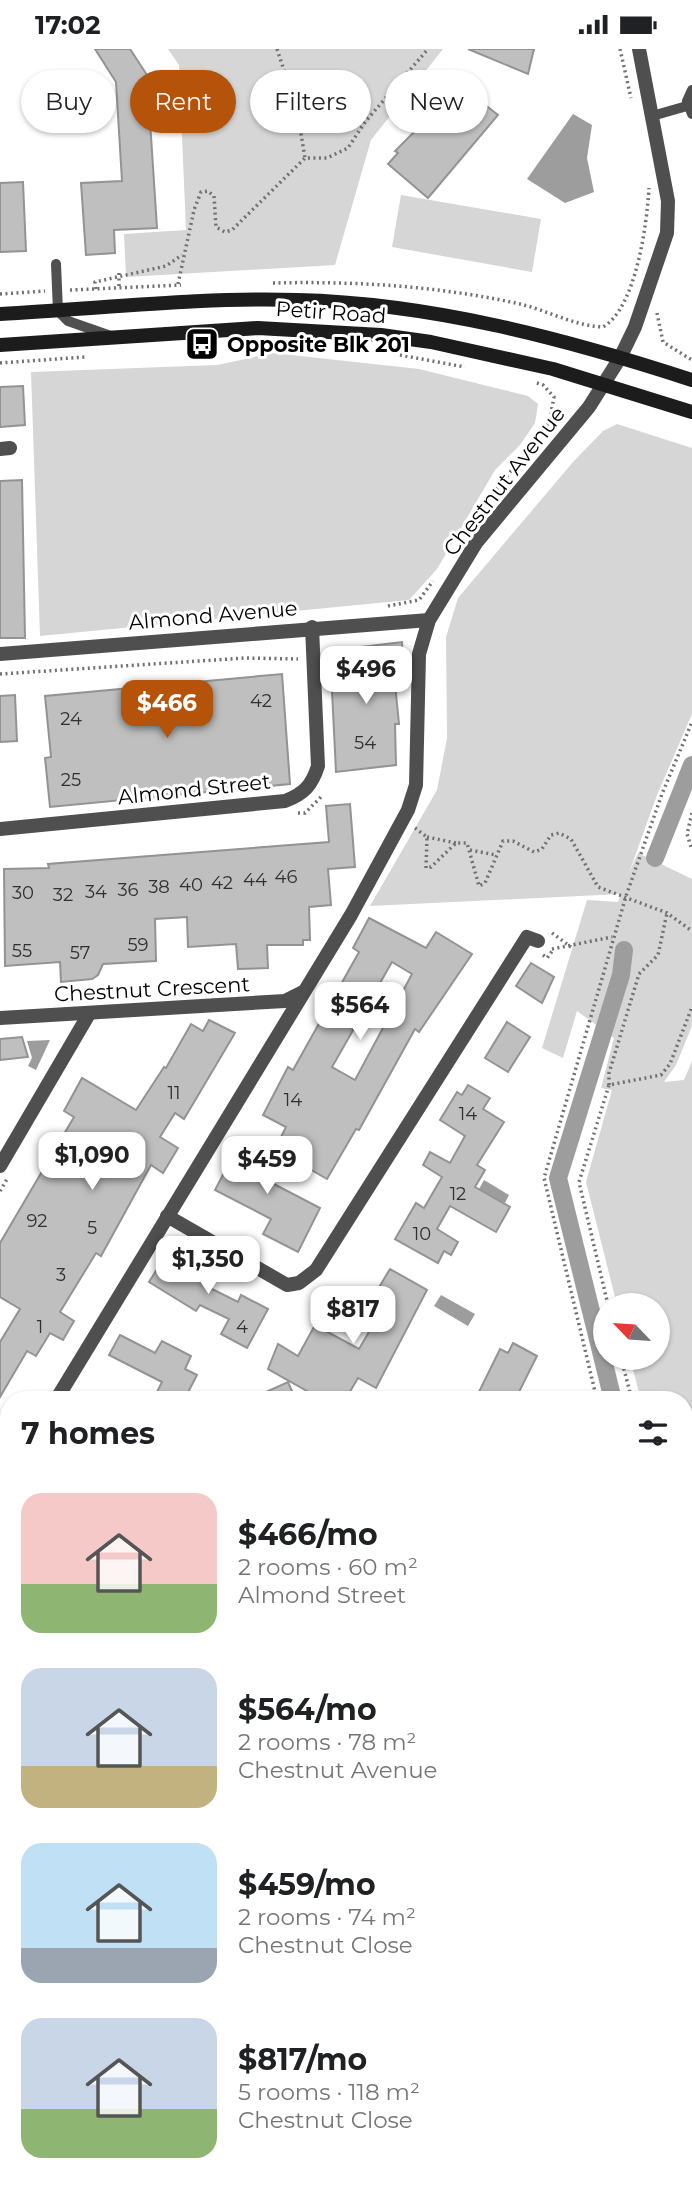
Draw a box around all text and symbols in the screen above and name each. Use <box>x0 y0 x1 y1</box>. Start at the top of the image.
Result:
text: 17:02 <box>35 9 101 41</box>
chip: Buy <box>21 70 116 133</box>
chip: Rent <box>130 70 236 133</box>
chip: Filters <box>250 70 371 133</box>
chip: New <box>385 70 488 133</box>
street label: Petir Road <box>275 296 387 328</box>
bus stop icon: Opposite Blk 201 <box>183 325 221 363</box>
place label: Opposite Blk 201 <box>227 332 410 357</box>
street label: Chestnut Avenue <box>438 402 570 560</box>
street label: Almond Avenue <box>128 595 298 635</box>
pin: $496 <box>325 647 407 706</box>
text: $496 <box>336 655 396 683</box>
pin: $466 <box>126 681 208 740</box>
text: $466 <box>137 689 197 717</box>
house number: 42 <box>250 690 272 712</box>
house number: 24 <box>60 708 82 730</box>
house number: 54 <box>354 732 376 754</box>
house number: 25 <box>61 769 81 791</box>
street label: Almond Street <box>116 769 272 809</box>
house number: 46 <box>275 866 297 888</box>
house number: 44 <box>243 869 267 891</box>
house number: 42 <box>211 872 233 894</box>
house number: 40 <box>179 874 203 896</box>
house number: 38 <box>148 876 170 898</box>
house number: 36 <box>117 879 139 901</box>
house number: 34 <box>85 881 107 903</box>
house number: 30 <box>12 882 34 904</box>
house number: 32 <box>53 884 73 906</box>
house number: 59 <box>127 934 149 956</box>
house number: 55 <box>12 940 32 962</box>
house number: 57 <box>70 942 90 964</box>
street label: Chestnut Crescent <box>54 971 250 1007</box>
pin: $564 <box>319 983 401 1042</box>
text: $564 <box>331 991 389 1019</box>
house number: 11 <box>168 1082 181 1104</box>
house number: 14 <box>284 1089 302 1111</box>
house number: 14 <box>459 1103 477 1125</box>
pin: $1,090 <box>35 1133 149 1192</box>
pin: $459 <box>226 1137 308 1196</box>
text: $1,090 <box>54 1141 130 1169</box>
text: $459 <box>237 1145 297 1173</box>
house number: 12 <box>450 1183 466 1205</box>
house number: 92 <box>26 1210 48 1232</box>
house number: 5 <box>87 1217 97 1239</box>
house number: 10 <box>413 1223 431 1245</box>
pin: $1,350 <box>151 1237 265 1296</box>
text: $1,350 <box>172 1245 244 1273</box>
house number: 3 <box>56 1264 66 1286</box>
pin: $817 <box>312 1287 394 1346</box>
north arrow <box>593 1293 670 1370</box>
map controls <box>593 1293 670 1370</box>
text: $817 <box>326 1295 380 1323</box>
house number: 1 <box>37 1316 43 1338</box>
house number: 4 <box>236 1316 248 1338</box>
icon: filters <box>634 1414 672 1452</box>
text: 7 homes <box>21 1415 155 1452</box>
text: $466/mo <box>238 1516 378 1553</box>
icon: home <box>77 1521 161 1605</box>
text: 2 rooms · 60 m² <box>238 1553 418 1581</box>
text: Almond Street <box>238 1581 406 1609</box>
text: $564/mo <box>238 1691 377 1728</box>
icon: home <box>77 1696 161 1780</box>
text: 2 rooms · 78 m² <box>238 1728 416 1756</box>
text: Chestnut Avenue <box>238 1756 437 1784</box>
text: $459/mo <box>238 1866 376 1903</box>
icon: home <box>77 1871 161 1955</box>
text: 2 rooms · 74 m² <box>238 1903 416 1931</box>
text: Chestnut Close <box>238 1931 413 1959</box>
text: $817/mo <box>238 2041 367 2078</box>
icon: home <box>77 2046 161 2130</box>
text: 5 rooms · 118 m² <box>238 2078 420 2106</box>
text: Chestnut Close <box>238 2106 413 2134</box>

